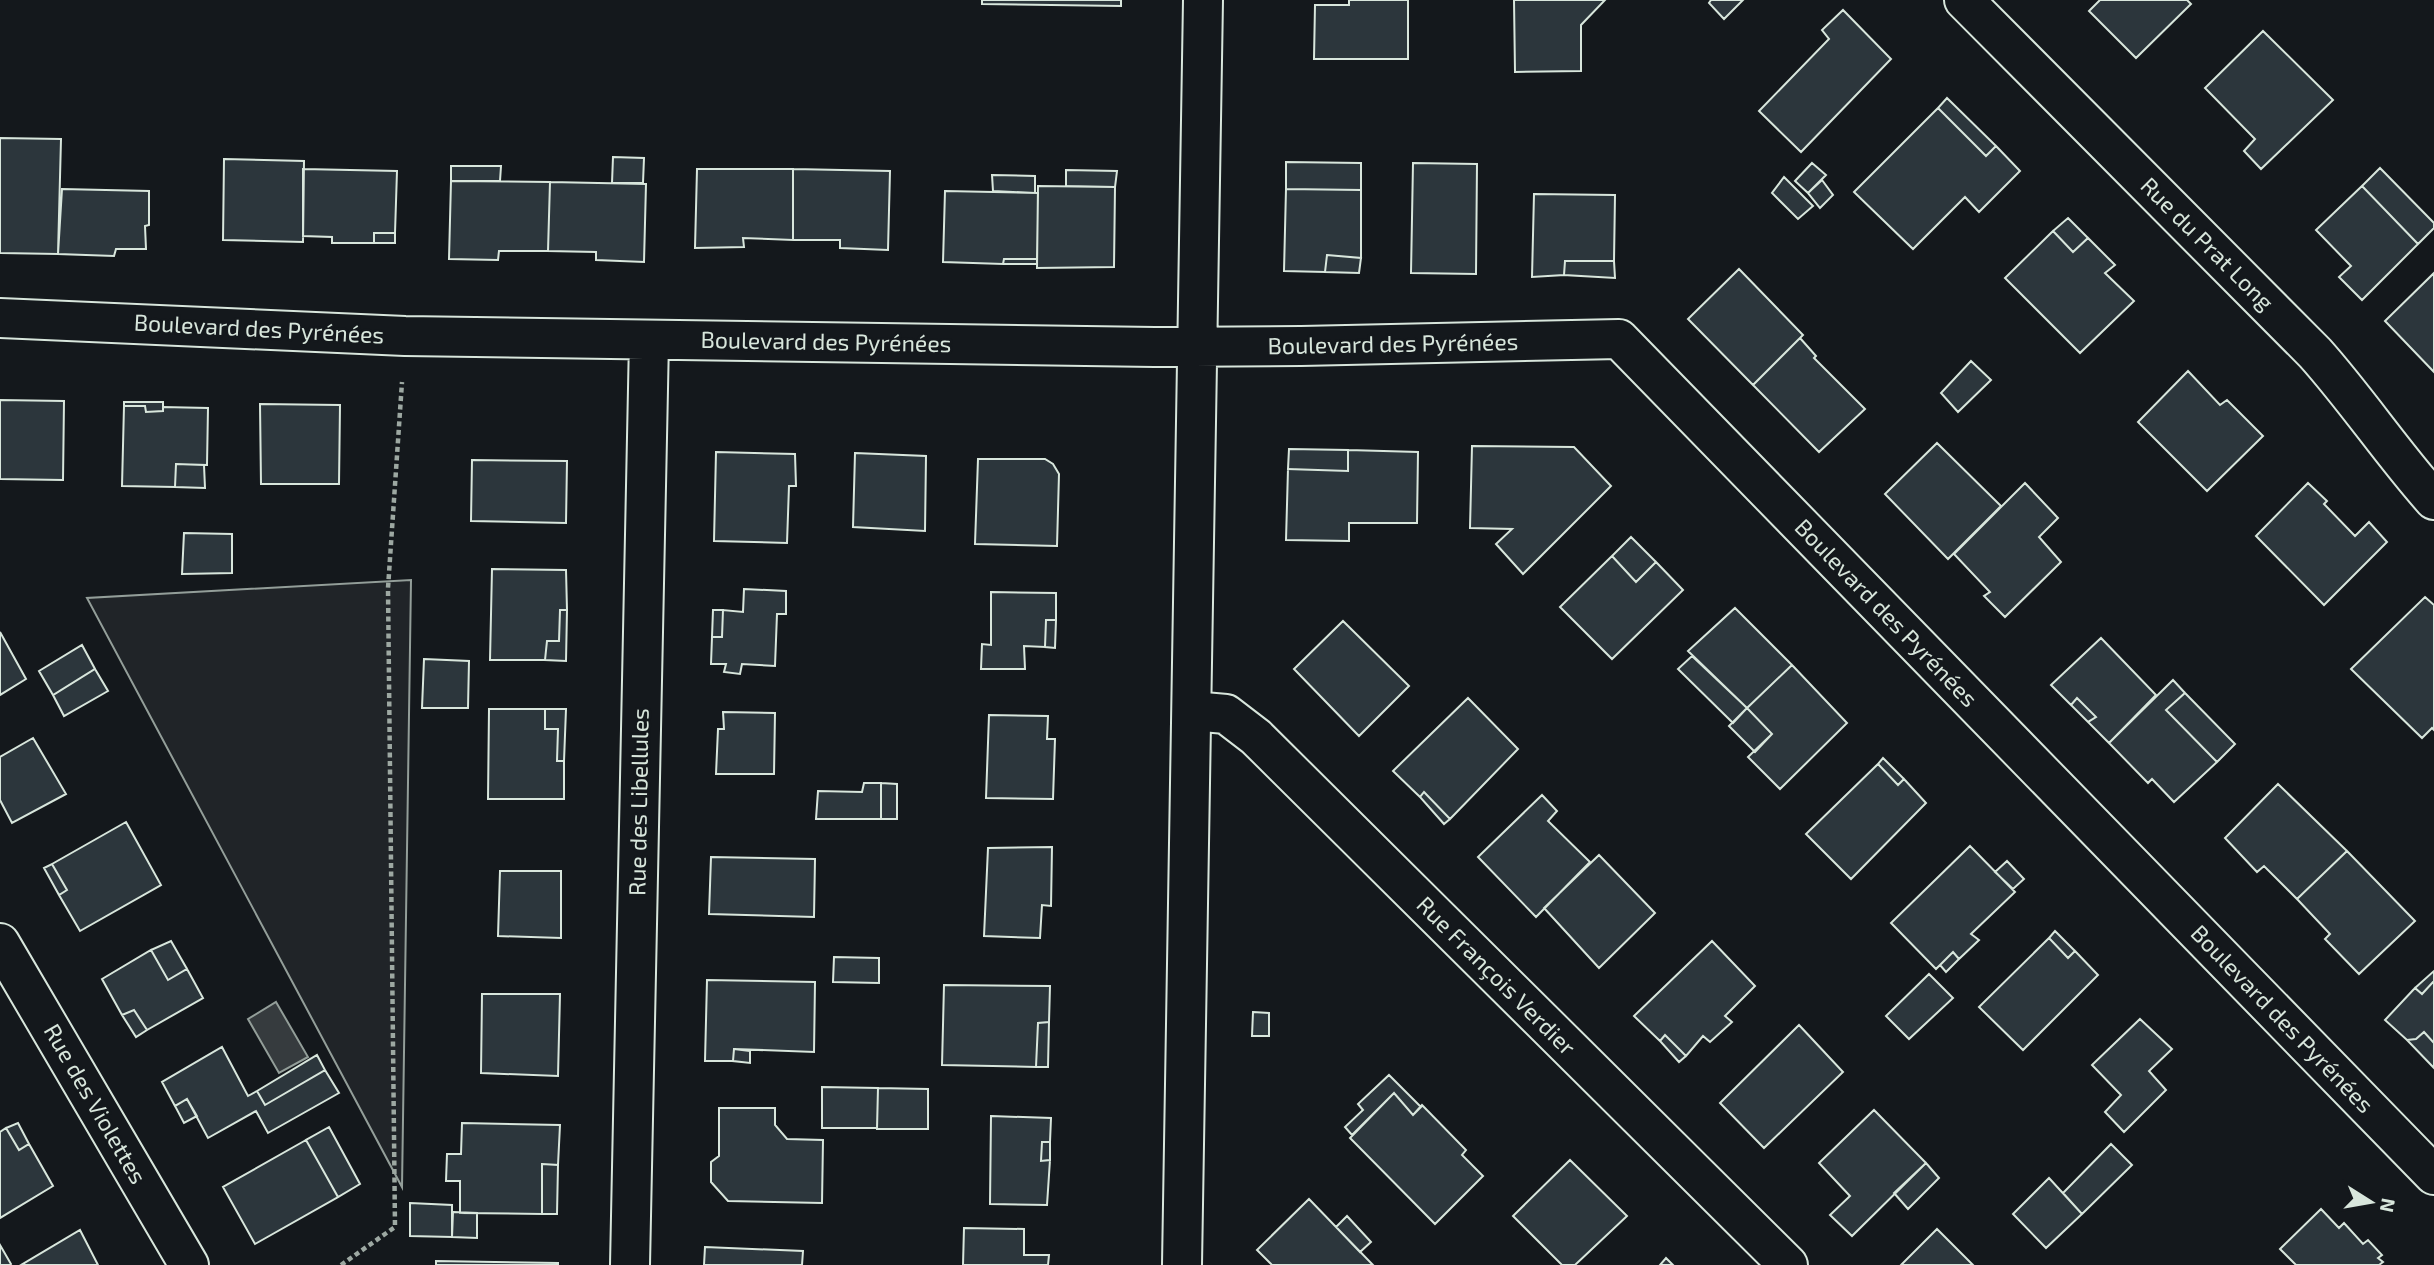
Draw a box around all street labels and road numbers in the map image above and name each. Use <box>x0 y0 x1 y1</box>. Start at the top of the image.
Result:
street label: Rue du Prat Long <box>2135 171 2280 316</box>
street label: Boulevard des Pyrénées <box>133 307 385 349</box>
street label: Boulevard des Pyrénées <box>700 325 952 357</box>
street label: Boulevard des Pyrénées <box>1267 327 1519 359</box>
street label: Boulevard des Pyrénées <box>1790 512 1984 712</box>
street label: Rue des Libellules <box>622 708 654 896</box>
street label: Rue François Verdier <box>1411 890 1582 1061</box>
street label: Boulevard des Pyrénées <box>2186 918 2380 1118</box>
street label: Rue des Violettes <box>39 1019 153 1188</box>

